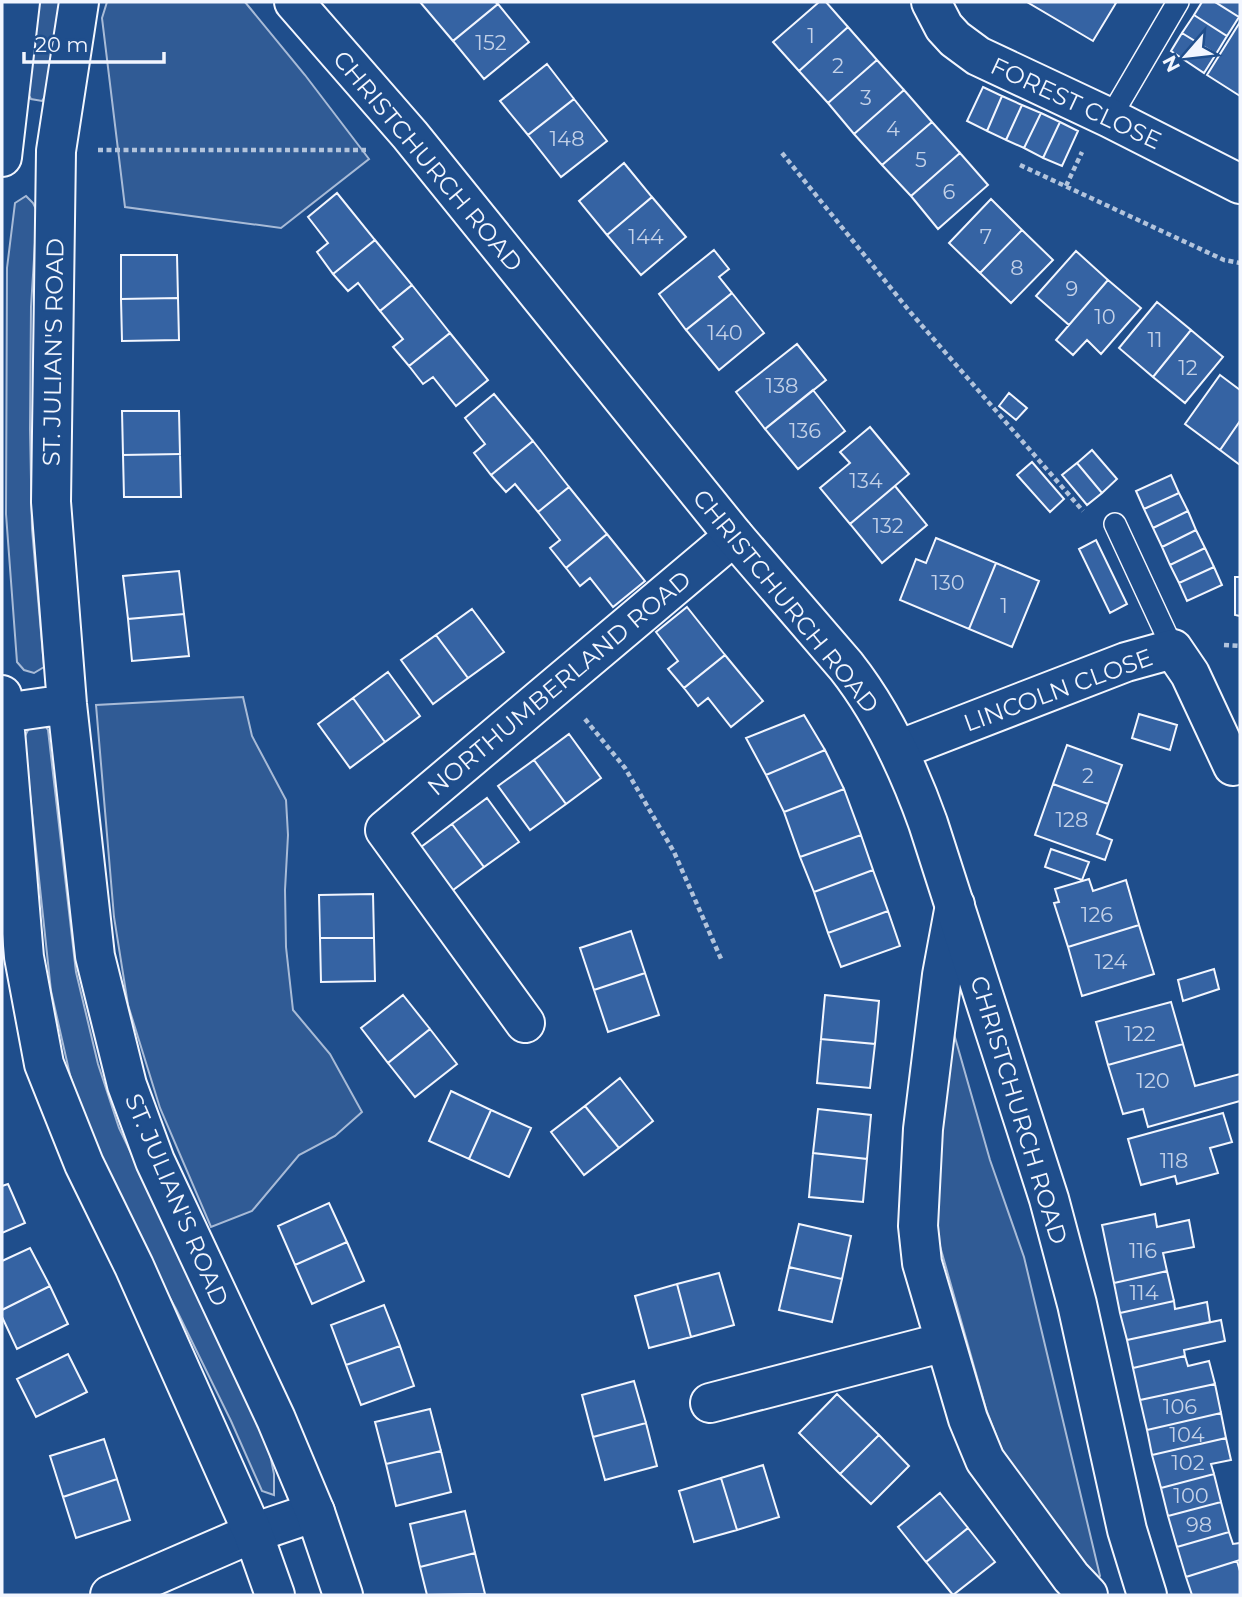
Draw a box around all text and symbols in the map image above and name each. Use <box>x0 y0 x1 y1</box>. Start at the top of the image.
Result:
scale bar <box>24 21 164 65</box>
north arrow <box>1151 21 1221 91</box>
house number: 1 <box>807 23 815 48</box>
house number: 152 <box>475 30 507 55</box>
text: 20 m <box>35 32 89 57</box>
street label: CHRISTCHURCH ROAD <box>327 45 529 277</box>
street label: FOREST CLOSE <box>986 51 1166 155</box>
text: N <box>1158 52 1185 76</box>
house number: 2 <box>832 53 844 78</box>
house number: 3 <box>860 85 872 110</box>
house number: 4 <box>886 116 900 141</box>
house number: 148 <box>549 126 585 151</box>
house number: 5 <box>915 147 927 172</box>
house number: 6 <box>943 179 956 204</box>
house number: 144 <box>628 224 664 249</box>
house number: 7 <box>980 224 992 249</box>
street label: ST. JULIAN'S ROAD <box>37 238 69 466</box>
house number: 8 <box>1010 255 1024 280</box>
house number: 9 <box>1066 276 1078 301</box>
house number: 10 <box>1094 304 1116 329</box>
house number: 140 <box>707 320 743 345</box>
house number: 11 <box>1147 327 1163 352</box>
house number: 12 <box>1178 355 1198 380</box>
house number: 138 <box>766 373 798 398</box>
house number: 136 <box>789 418 821 443</box>
house number: 134 <box>849 468 883 493</box>
street label: CHRISTCHURCH ROAD <box>687 483 885 719</box>
house number: 132 <box>872 513 904 538</box>
street label: NORTHUMBERLAND ROAD <box>421 564 697 802</box>
house number: 130 <box>931 570 965 595</box>
house number: 1 <box>1000 593 1008 618</box>
street label: LINCOLN CLOSE <box>960 642 1156 738</box>
house number: 2 <box>1082 763 1094 788</box>
house number: 128 <box>1056 807 1088 832</box>
house number: 126 <box>1081 902 1113 927</box>
house number: 124 <box>1095 949 1128 974</box>
street label: CHRISTCHURCH ROAD <box>964 972 1074 1248</box>
house number: 122 <box>1124 1021 1156 1046</box>
house number: 120 <box>1136 1068 1170 1093</box>
street label: ST. JULIAN'S ROAD <box>119 1089 235 1311</box>
house number: 118 <box>1160 1148 1188 1173</box>
house number: 116 <box>1129 1238 1157 1263</box>
house number: 114 <box>1129 1280 1159 1305</box>
house number: 106 <box>1163 1394 1197 1419</box>
house number: 104 <box>1169 1422 1205 1447</box>
house number: 102 <box>1171 1450 1205 1475</box>
house number: 100 <box>1173 1483 1209 1508</box>
house number: 98 <box>1186 1512 1212 1537</box>

